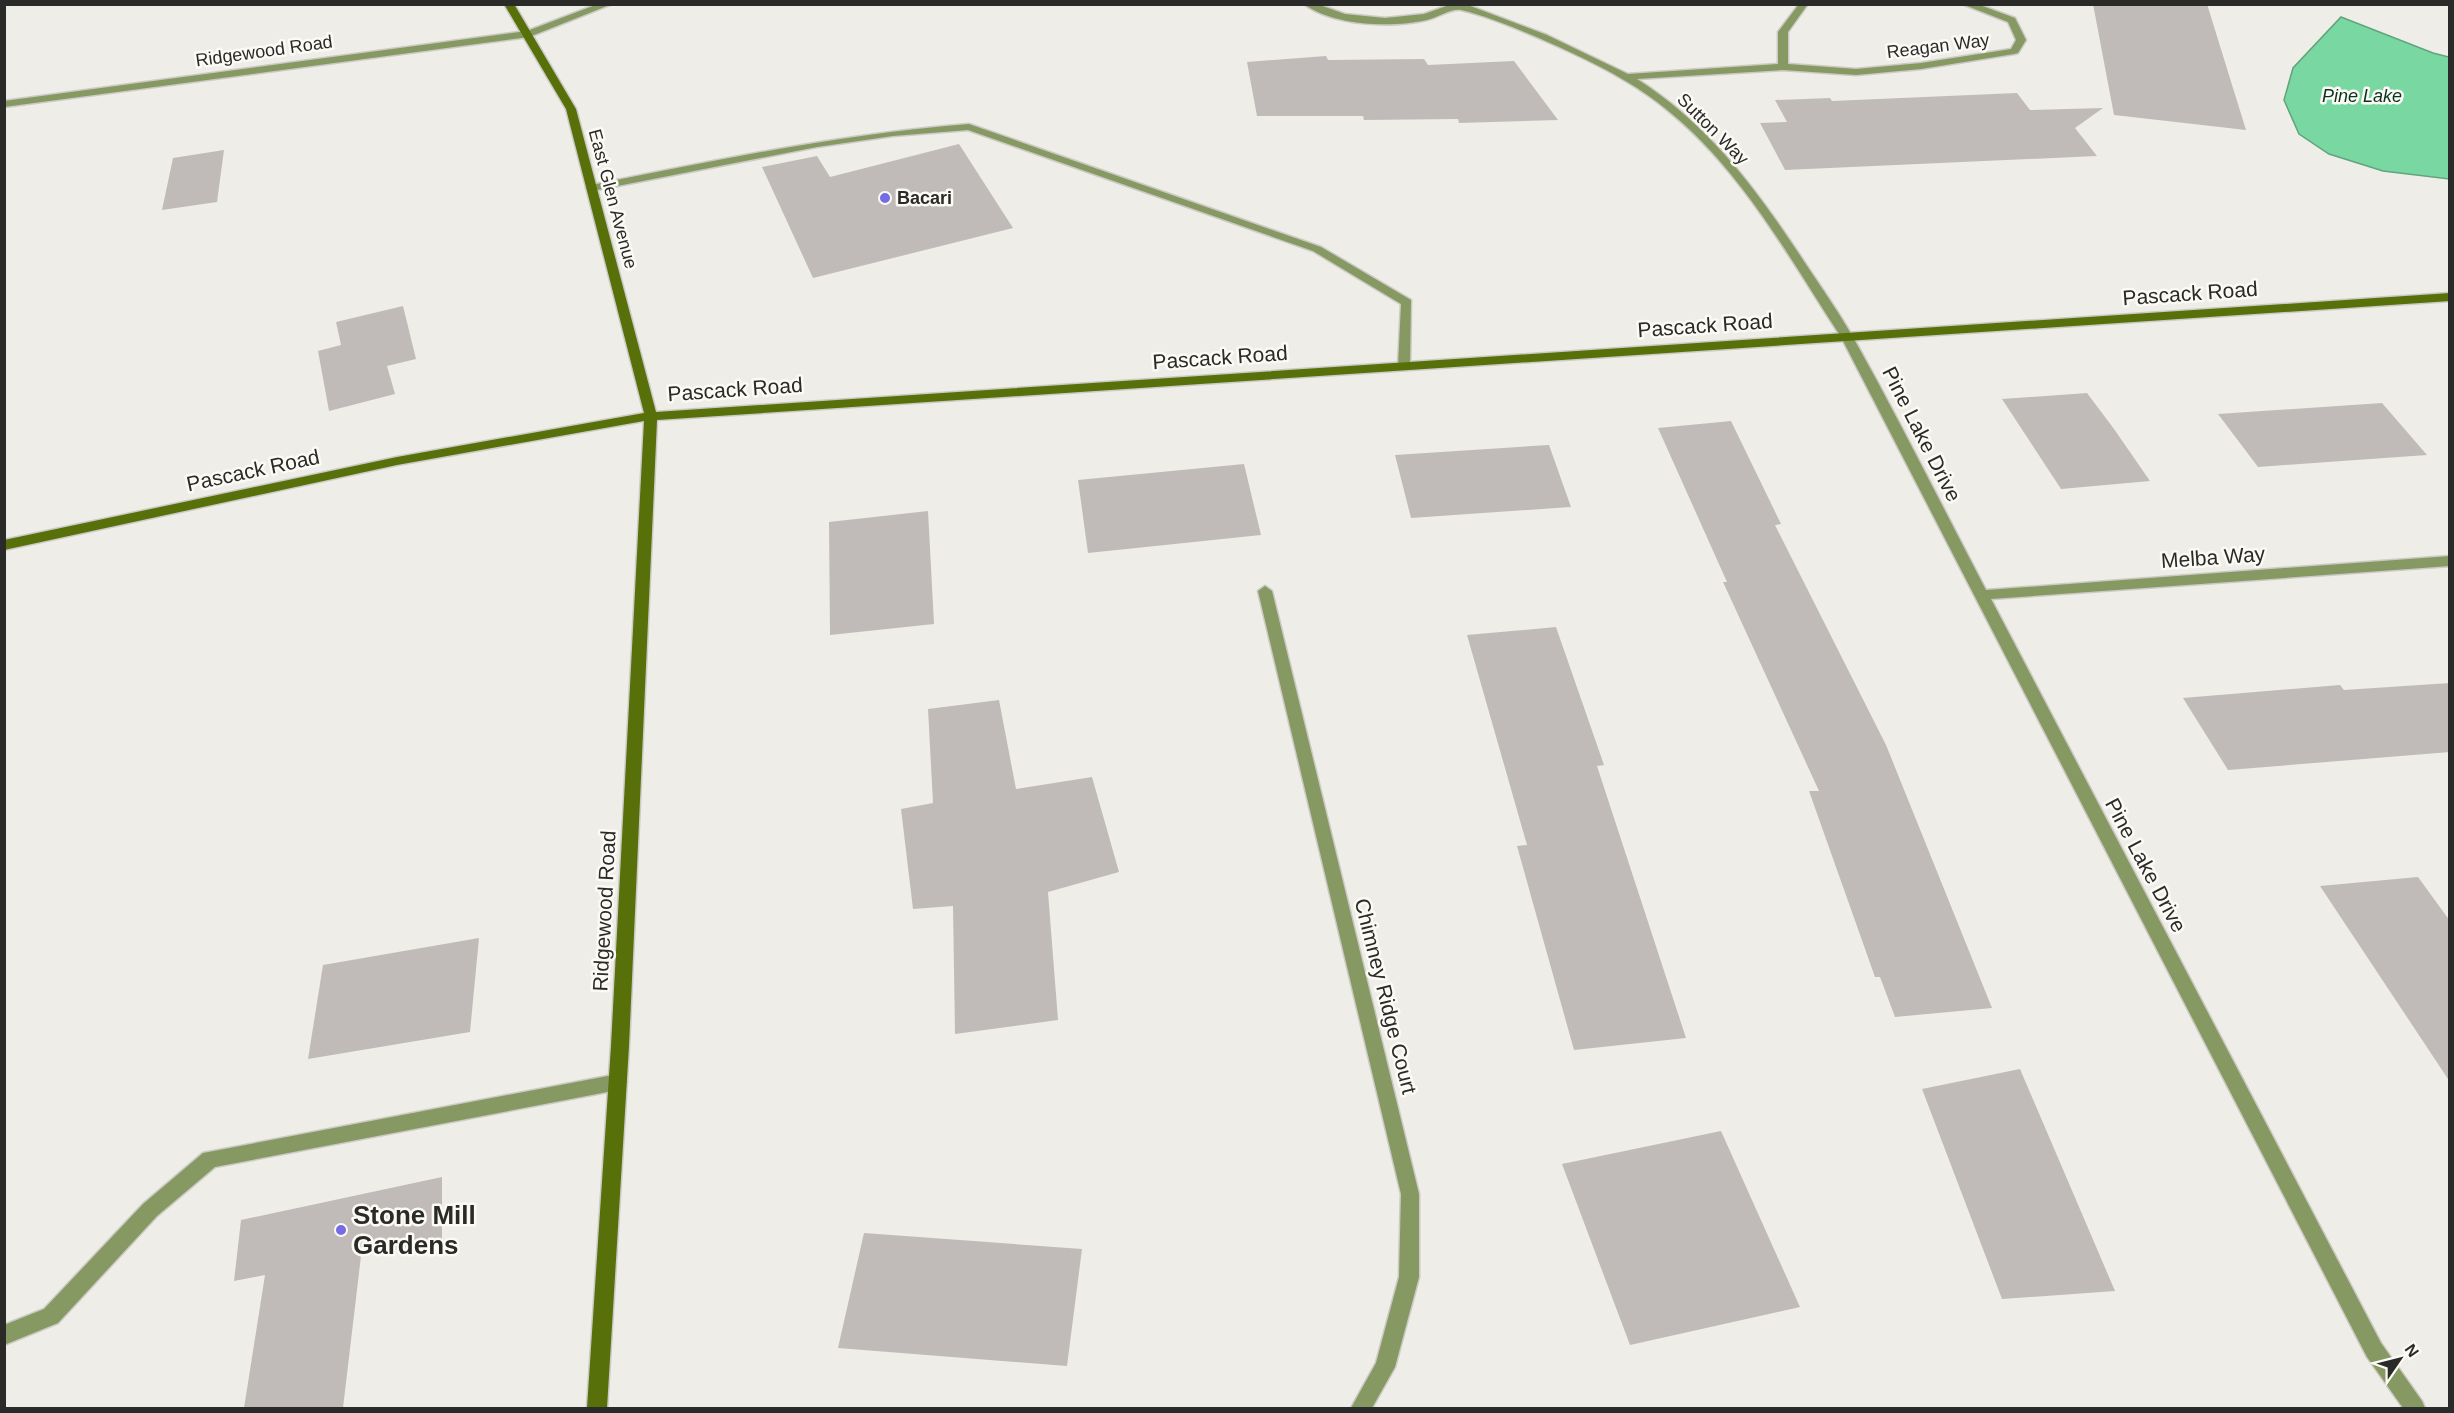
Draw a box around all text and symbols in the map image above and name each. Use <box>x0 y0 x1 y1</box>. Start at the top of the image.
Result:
street label: Reagan Way <box>1885 30 1991 62</box>
street label: Ridgewood Road <box>194 31 334 71</box>
water label: Pine Lake <box>2322 86 2402 106</box>
street label: Sutton Way <box>1673 89 1753 169</box>
street label: East Glen Avenue <box>585 127 641 271</box>
place label: Bacari <box>897 188 952 208</box>
marker: Bacari <box>878 191 892 205</box>
street label: Pascack Road <box>2122 277 2258 309</box>
street label: Pascack Road <box>1637 309 1773 341</box>
street label: Pascack Road <box>1152 341 1288 373</box>
street label: Pine Lake Drive <box>1878 363 1966 505</box>
street label: Pascack Road <box>667 373 803 405</box>
street label: Pascack Road <box>184 445 322 495</box>
street label: Melba Way <box>2160 542 2266 572</box>
street label: Pine Lake Drive <box>2101 794 2191 936</box>
street label: Ridgewood Road <box>588 830 620 992</box>
street label: Chimney Ridge Court <box>1351 896 1421 1096</box>
place label: Stone Mill Gardens <box>353 1200 476 1260</box>
marker: Stone Mill Gardens <box>334 1223 348 1237</box>
north arrow <box>2370 1329 2430 1389</box>
text: N <box>2402 1341 2422 1360</box>

